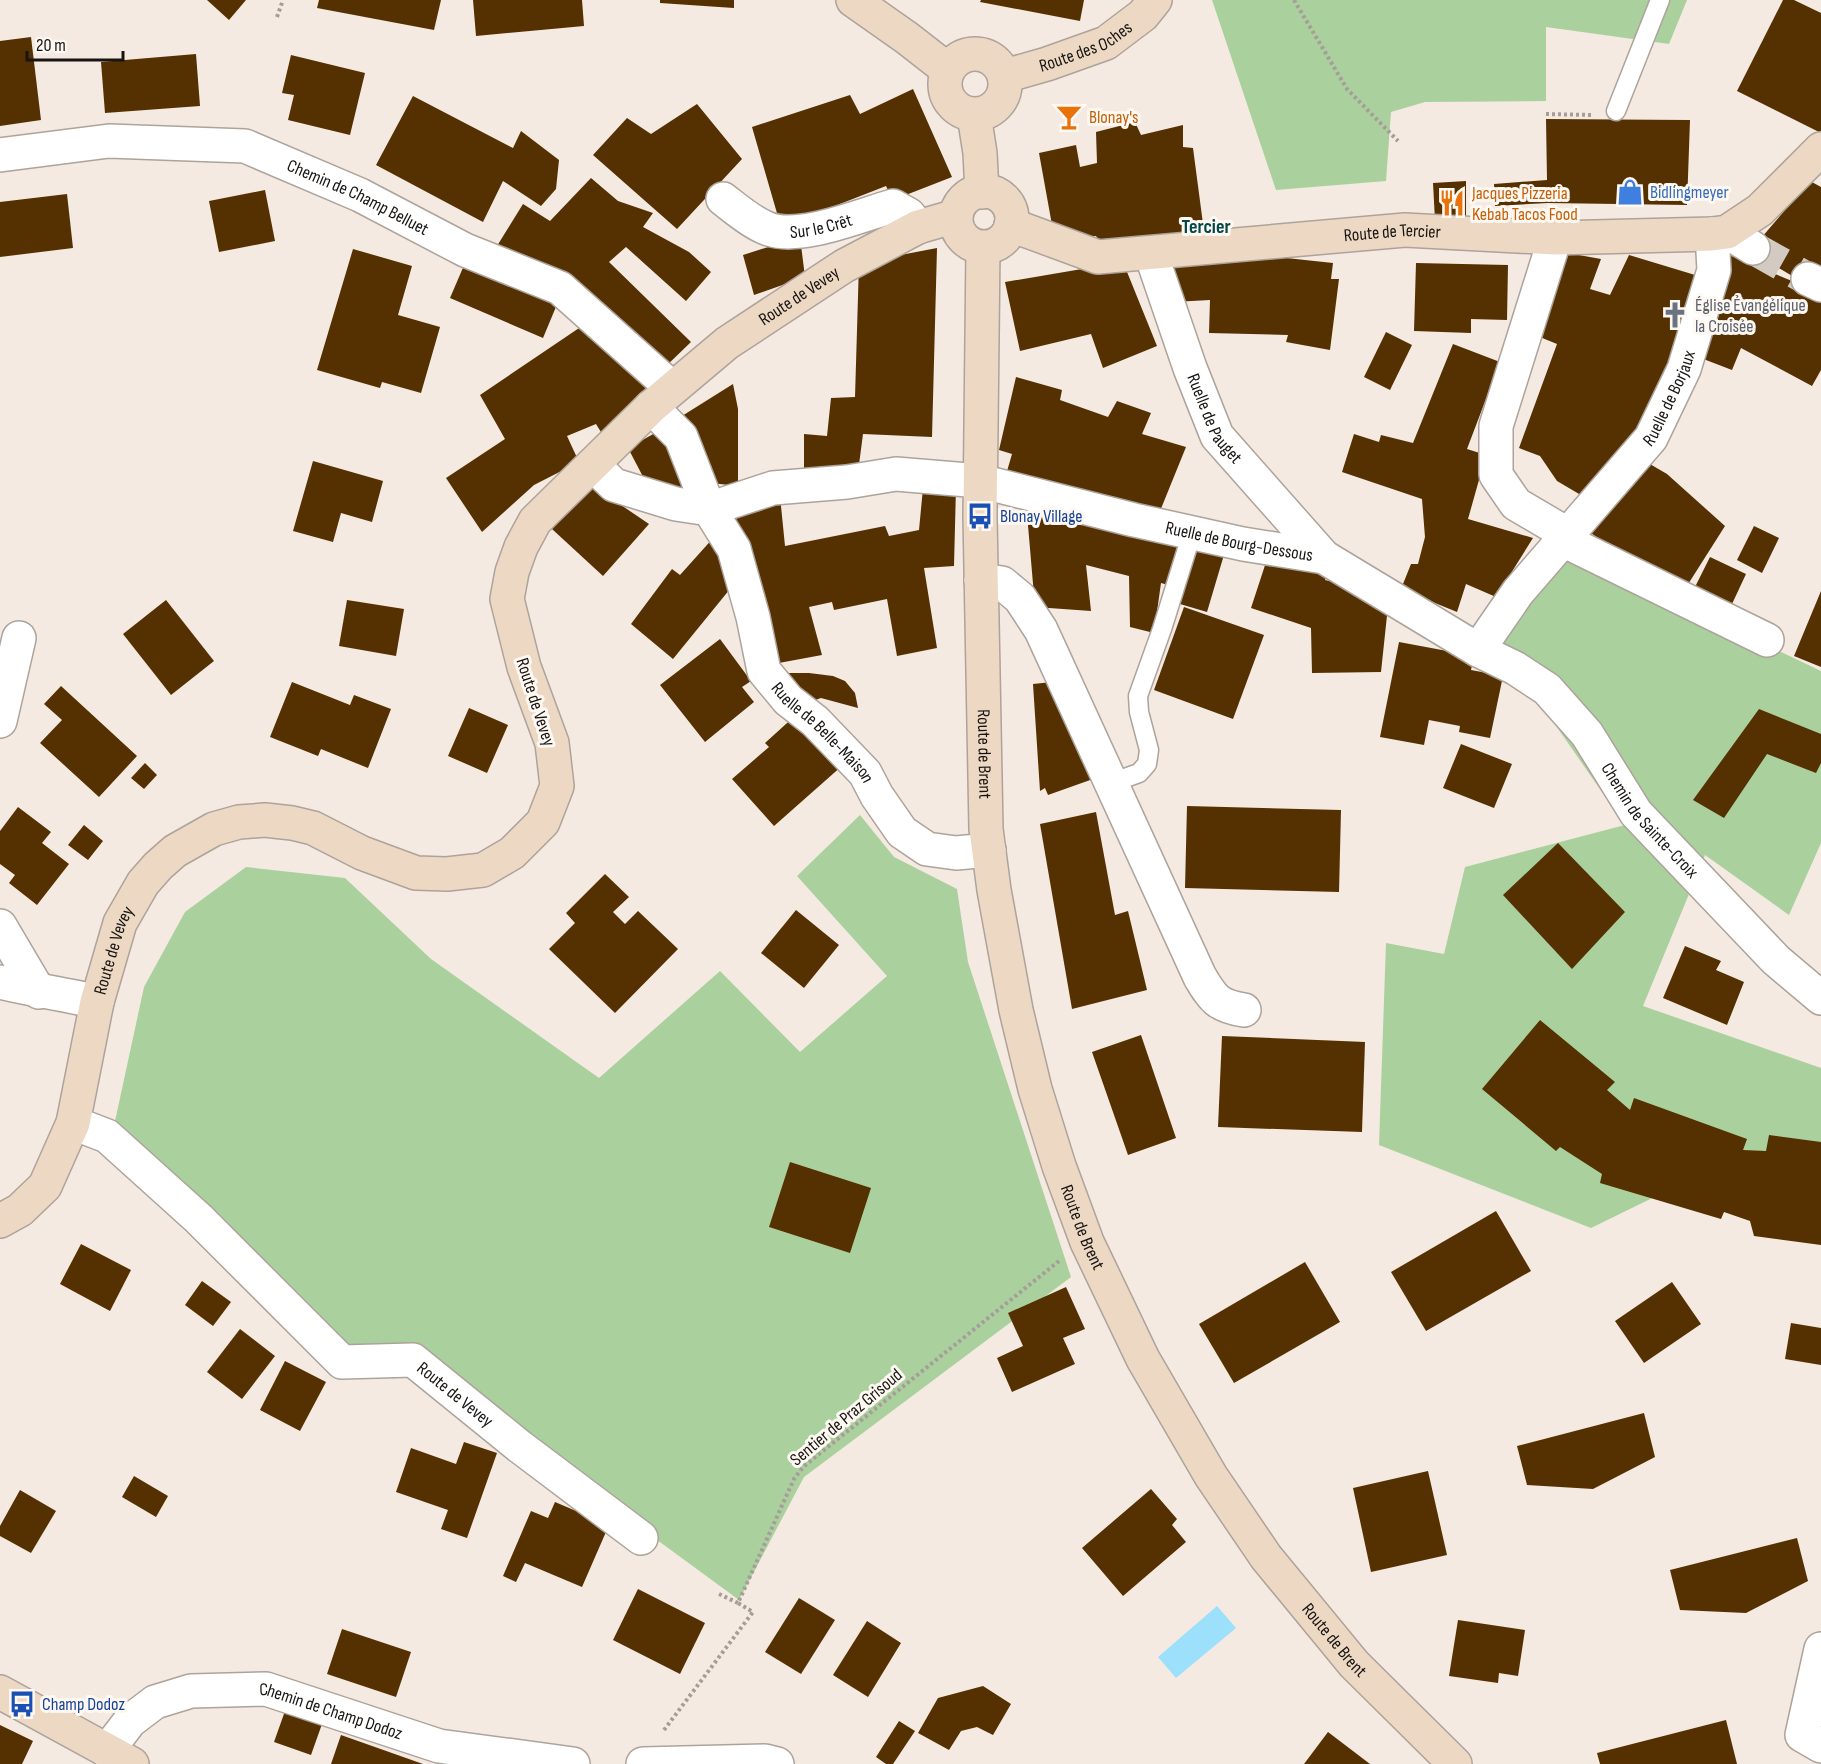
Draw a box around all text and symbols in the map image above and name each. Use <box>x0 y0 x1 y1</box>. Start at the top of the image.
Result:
street label: Route des Oches <box>1037 17 1136 77</box>
scale bar <box>27 24 123 62</box>
text: 20 m <box>36 35 66 56</box>
bar icon: Blonay's <box>1054 102 1084 132</box>
place label: Blonay's <box>1089 107 1139 128</box>
street label: Chemin de Champ Belluet <box>284 155 433 240</box>
shop icon: Bidlingmeyer <box>1615 177 1645 207</box>
place label: Bidlingmeyer <box>1650 182 1729 203</box>
place label: Jacques Pizzeria Kebab Tacos Food <box>1471 183 1578 225</box>
restaurant icon: Jacques Pizzeria Kebab Tacos Food <box>1437 188 1467 218</box>
street label: Sur le Crêt <box>789 210 855 243</box>
district label: Tercier <box>1181 215 1231 239</box>
street label: Route de Tercier <box>1343 220 1441 246</box>
street label: Route de Vevey <box>755 262 843 330</box>
place label: Église Évangélique la Croisée <box>1695 295 1806 337</box>
church icon: Église Évangélique la Croisée <box>1660 300 1690 330</box>
street label: Ruelle de Borjaux <box>1639 348 1700 451</box>
street label: Ruelle de Pauget <box>1182 371 1247 468</box>
bus stop icon: Blonay Village <box>965 501 995 531</box>
place label: Blonay Village <box>1000 506 1083 527</box>
street label: Ruelle de Bourg-Dessous <box>1163 517 1314 566</box>
street label: Route de Vevey <box>511 655 560 749</box>
street label: Ruelle de Belle-Maison <box>767 678 878 787</box>
street label: Route de Brent <box>973 709 995 800</box>
street label: Chemin de Sainte-Croix <box>1596 759 1703 883</box>
street label: Route de Vevey <box>90 902 138 997</box>
street label: Route de Brent <box>1056 1182 1109 1274</box>
street label: Route de Vevey <box>413 1358 497 1432</box>
street label: Sentier de Praz Grisoud <box>786 1364 907 1470</box>
street label: Route de Brent <box>1297 1599 1371 1682</box>
street label: Chemin de Champ Dodoz <box>259 1679 405 1744</box>
bus stop icon: Champ Dodoz <box>7 1689 37 1719</box>
place label: Champ Dodoz <box>42 1694 125 1715</box>

